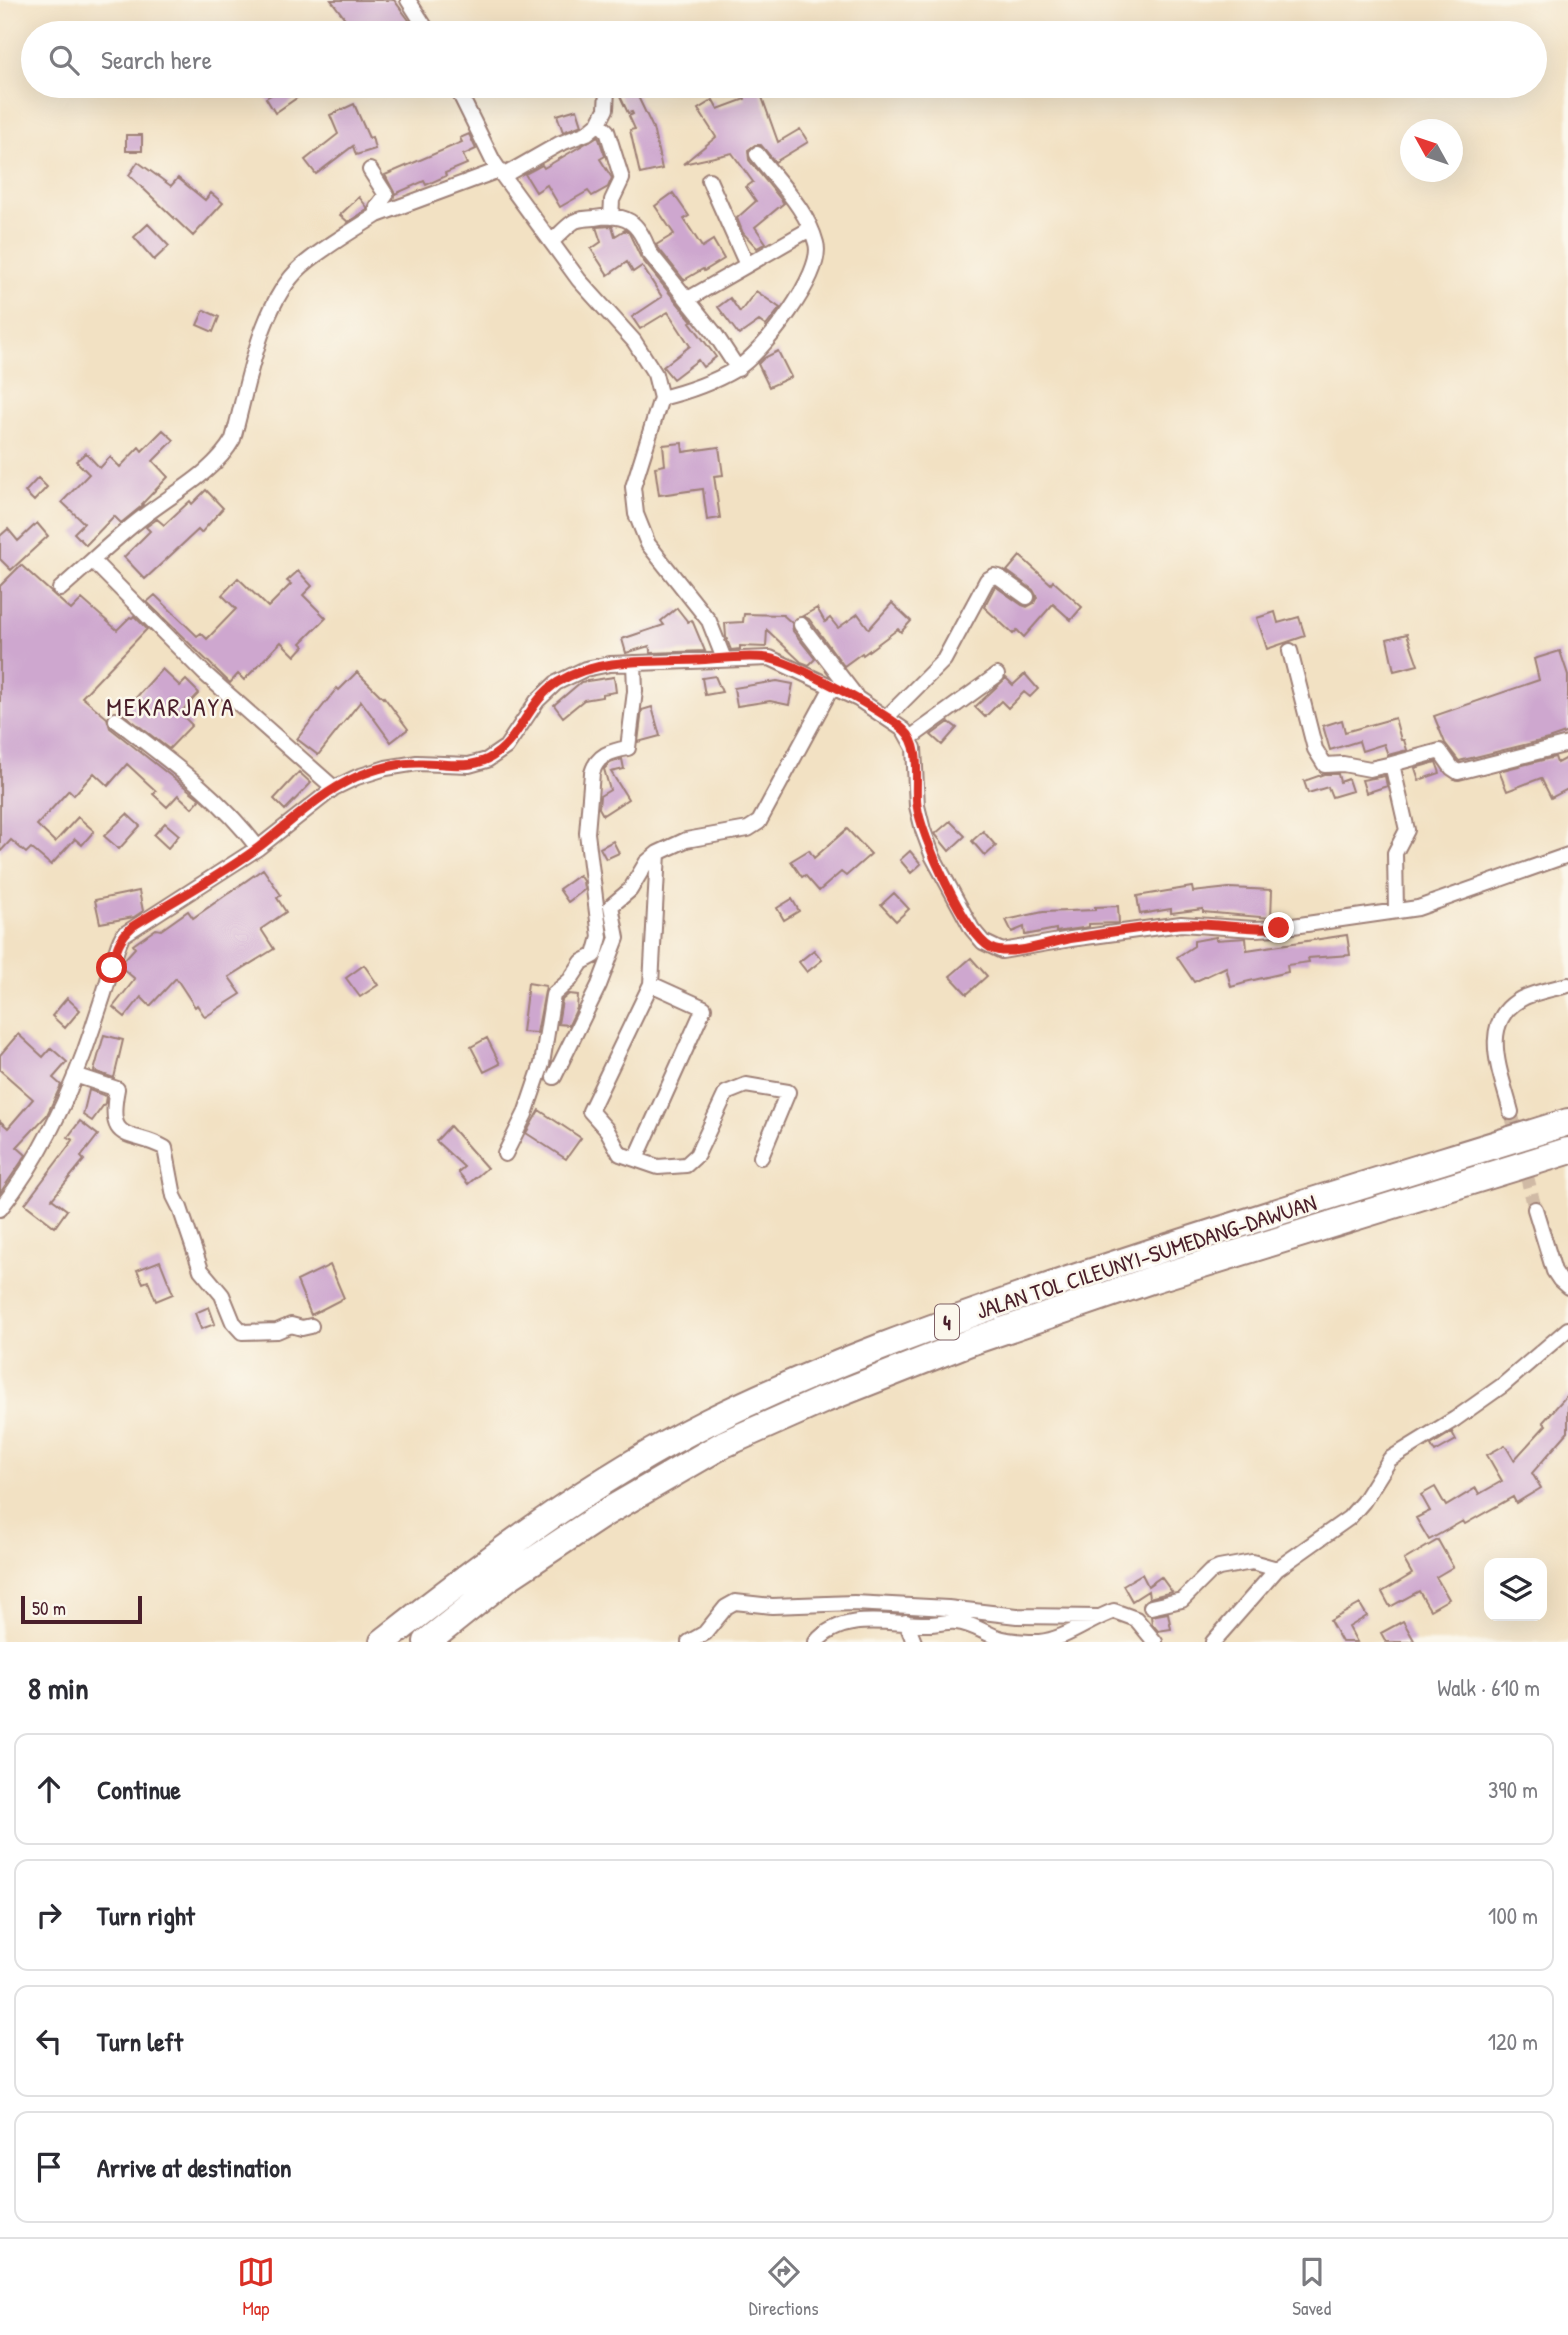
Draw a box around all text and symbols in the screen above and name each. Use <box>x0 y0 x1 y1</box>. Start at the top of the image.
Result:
search box <box>21 21 1547 98</box>
icon: search <box>45 41 83 79</box>
text: Search here <box>101 42 212 77</box>
north arrow <box>1400 119 1463 182</box>
district label: MEKARJAYA <box>106 689 236 724</box>
route end <box>1263 912 1294 943</box>
route start <box>96 952 127 983</box>
street label: JALAN TOL CILEUNYI–SUMEDANG–DAWUAN <box>972 1186 1320 1326</box>
road number: 4 <box>935 1304 959 1340</box>
map controls <box>1484 1558 1547 1621</box>
button: layers <box>1484 1558 1547 1621</box>
scale bar <box>21 1593 142 1625</box>
text: 50 m <box>32 1595 66 1621</box>
text: 8 min <box>28 1668 89 1708</box>
text: Walk · 610 m <box>1437 1672 1540 1703</box>
icon: ahead <box>30 1770 68 1808</box>
text: Continue <box>97 1772 181 1807</box>
text: 390 m <box>1488 1774 1538 1805</box>
icon: right <box>30 1896 68 1934</box>
text: Turn right <box>97 1898 195 1933</box>
text: 100 m <box>1488 1900 1538 1931</box>
icon: left <box>30 2022 68 2060</box>
text: Turn left <box>97 2024 183 2059</box>
text: 120 m <box>1488 2026 1538 2057</box>
icon: arrive <box>30 2148 68 2186</box>
text: Arrive at destination <box>97 2150 292 2185</box>
tab: Map <box>237 2253 275 2321</box>
tab: Directions <box>749 2253 819 2321</box>
tab: Saved <box>1292 2253 1331 2321</box>

